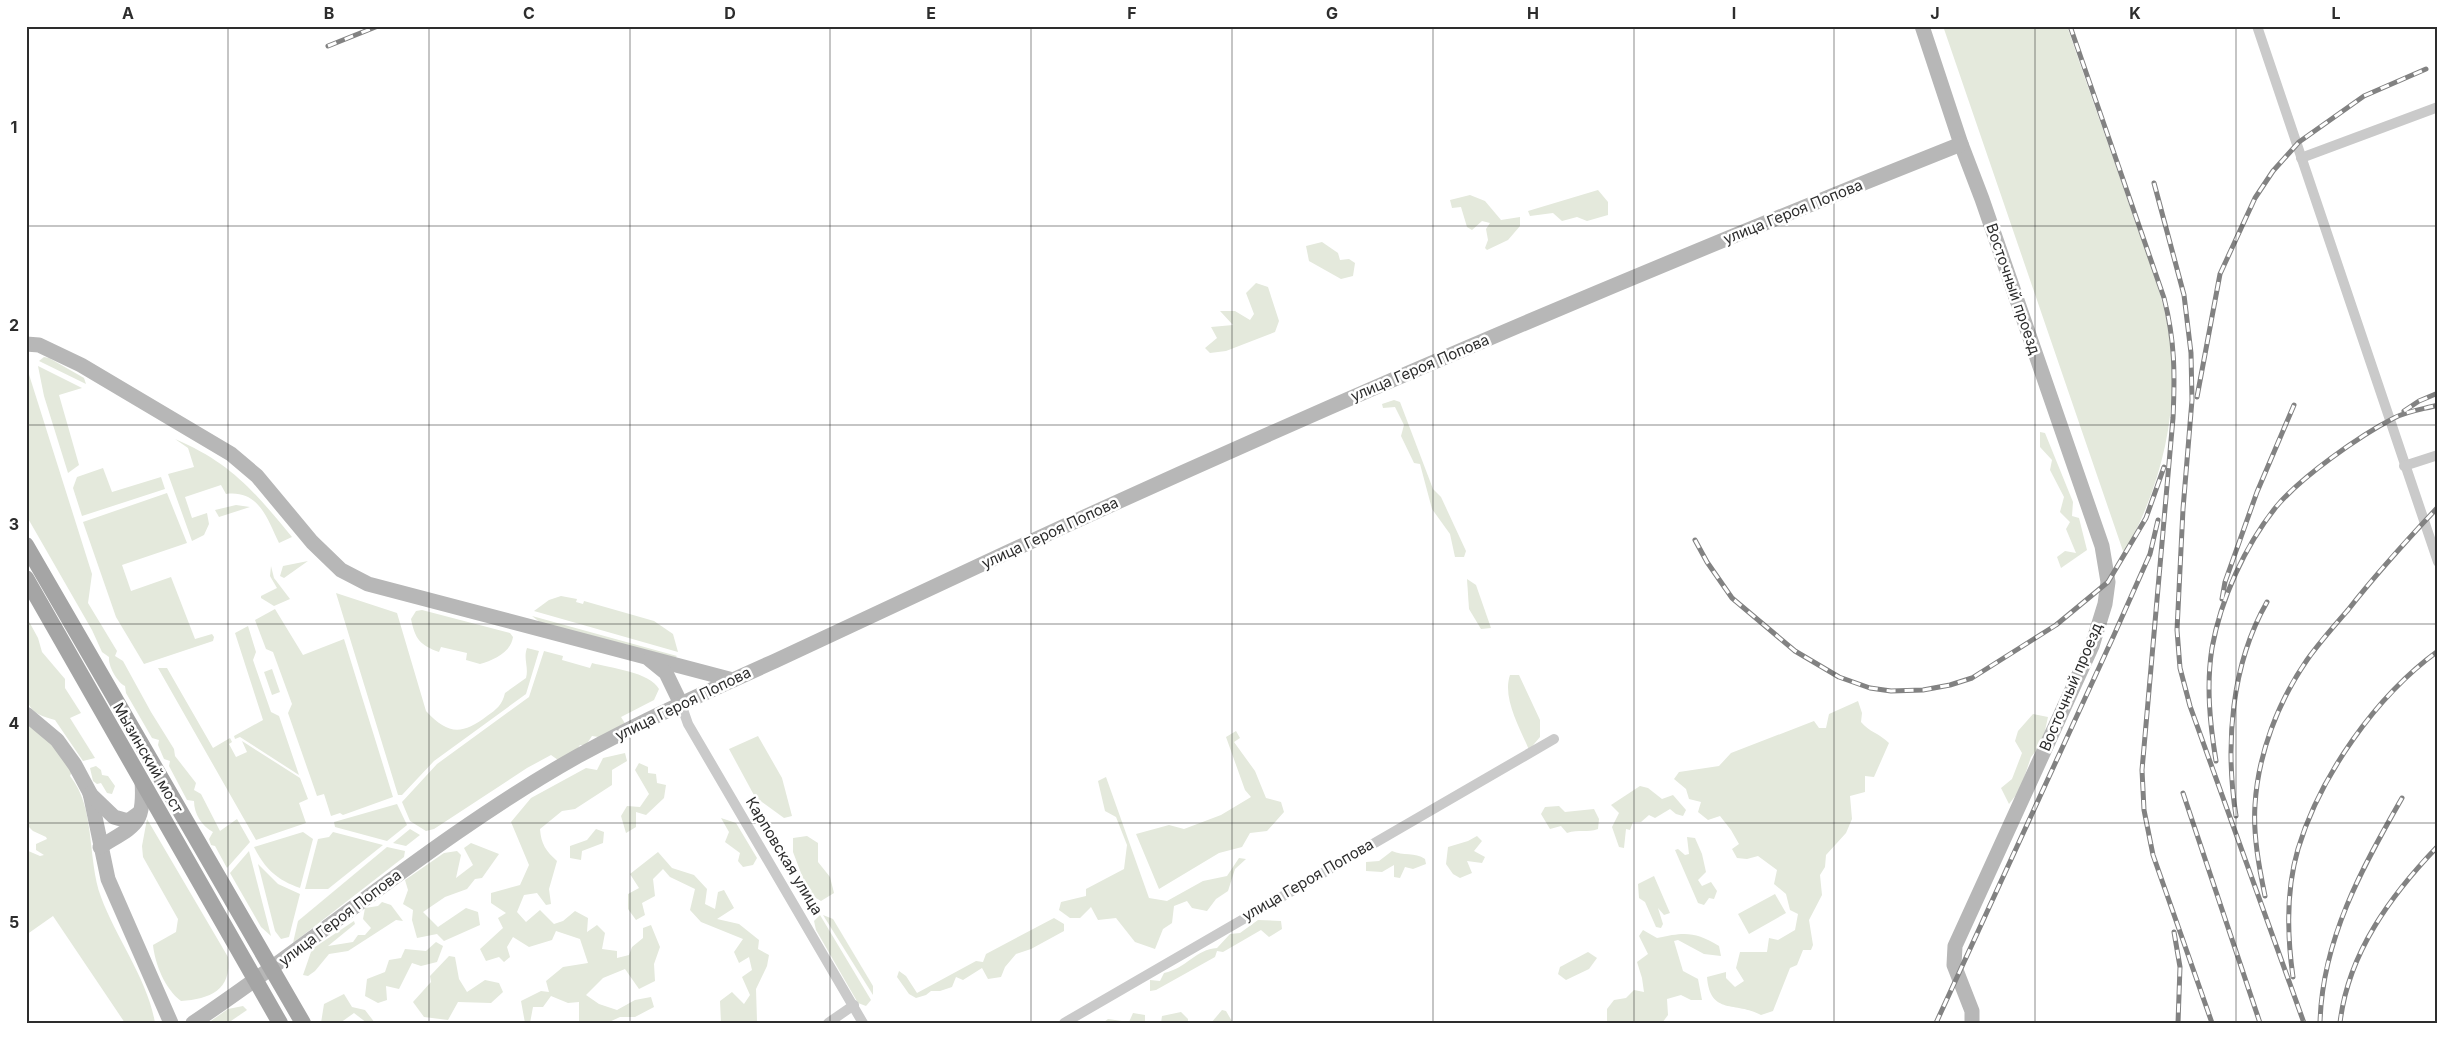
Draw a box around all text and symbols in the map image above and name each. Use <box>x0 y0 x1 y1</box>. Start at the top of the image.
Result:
text: A <box>122 3 134 23</box>
text: B <box>324 3 334 23</box>
text: C <box>523 3 535 23</box>
text: D <box>724 3 736 23</box>
text: E <box>926 3 936 23</box>
text: F <box>1127 3 1137 23</box>
text: G <box>1326 3 1338 23</box>
text: H <box>1527 3 1539 23</box>
text: I <box>1732 3 1736 23</box>
text: J <box>1930 3 1940 23</box>
text: K <box>2129 3 2141 23</box>
text: L <box>2331 3 2341 23</box>
text: 1 <box>11 117 17 137</box>
street label: улица Героя Попова <box>1720 175 1865 248</box>
street label: Восточный проезд <box>1982 221 2045 357</box>
text: 2 <box>9 315 19 335</box>
street label: улица Героя Попова <box>1348 330 1492 405</box>
street label: улица Героя Попова <box>978 493 1121 573</box>
text: 3 <box>9 514 19 534</box>
street label: Восточный проезд <box>2035 620 2106 754</box>
street label: улица Героя Попова <box>612 662 754 745</box>
street label: Мызинский мост <box>109 699 188 816</box>
text: 4 <box>9 713 20 733</box>
street label: Карповская улица <box>742 793 827 918</box>
street label: улица Героя Попова <box>1239 834 1377 925</box>
street label: улица Героя Попова <box>275 865 405 970</box>
text: 5 <box>9 912 19 932</box>

